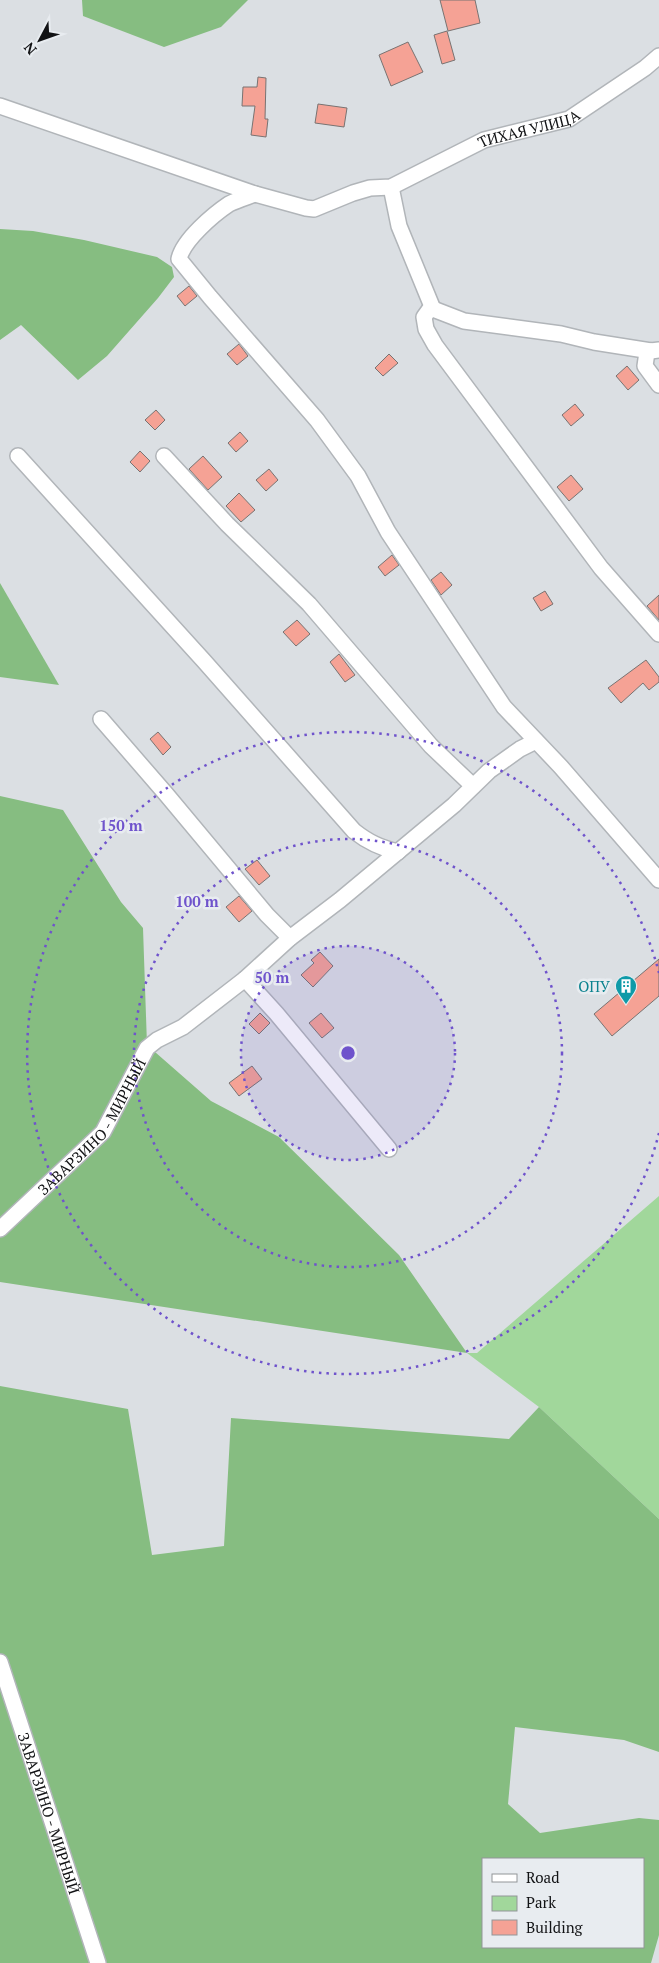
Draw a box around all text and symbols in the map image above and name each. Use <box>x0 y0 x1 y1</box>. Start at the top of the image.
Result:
north arrow <box>15 15 65 65</box>
text: N <box>19 38 40 59</box>
street label: ТИХАЯ УЛИЦА <box>474 104 584 152</box>
text: 150 m <box>99 815 143 835</box>
text: 100 m <box>175 891 219 911</box>
text: 50 m <box>255 967 290 987</box>
building icon: ОПУ <box>614 974 638 1005</box>
place label: ОПУ <box>578 976 610 996</box>
centre of rings <box>339 1044 357 1062</box>
street label: ЗАВАРЗИНО - МИРНЫЙ <box>33 1055 150 1199</box>
street label: ЗАВАРЗИНО - МИРНЫЙ <box>14 1730 85 1896</box>
legend <box>482 1858 644 1948</box>
text: Road <box>526 1867 559 1887</box>
text: Park <box>526 1892 556 1912</box>
text: Building <box>526 1917 584 1937</box>

